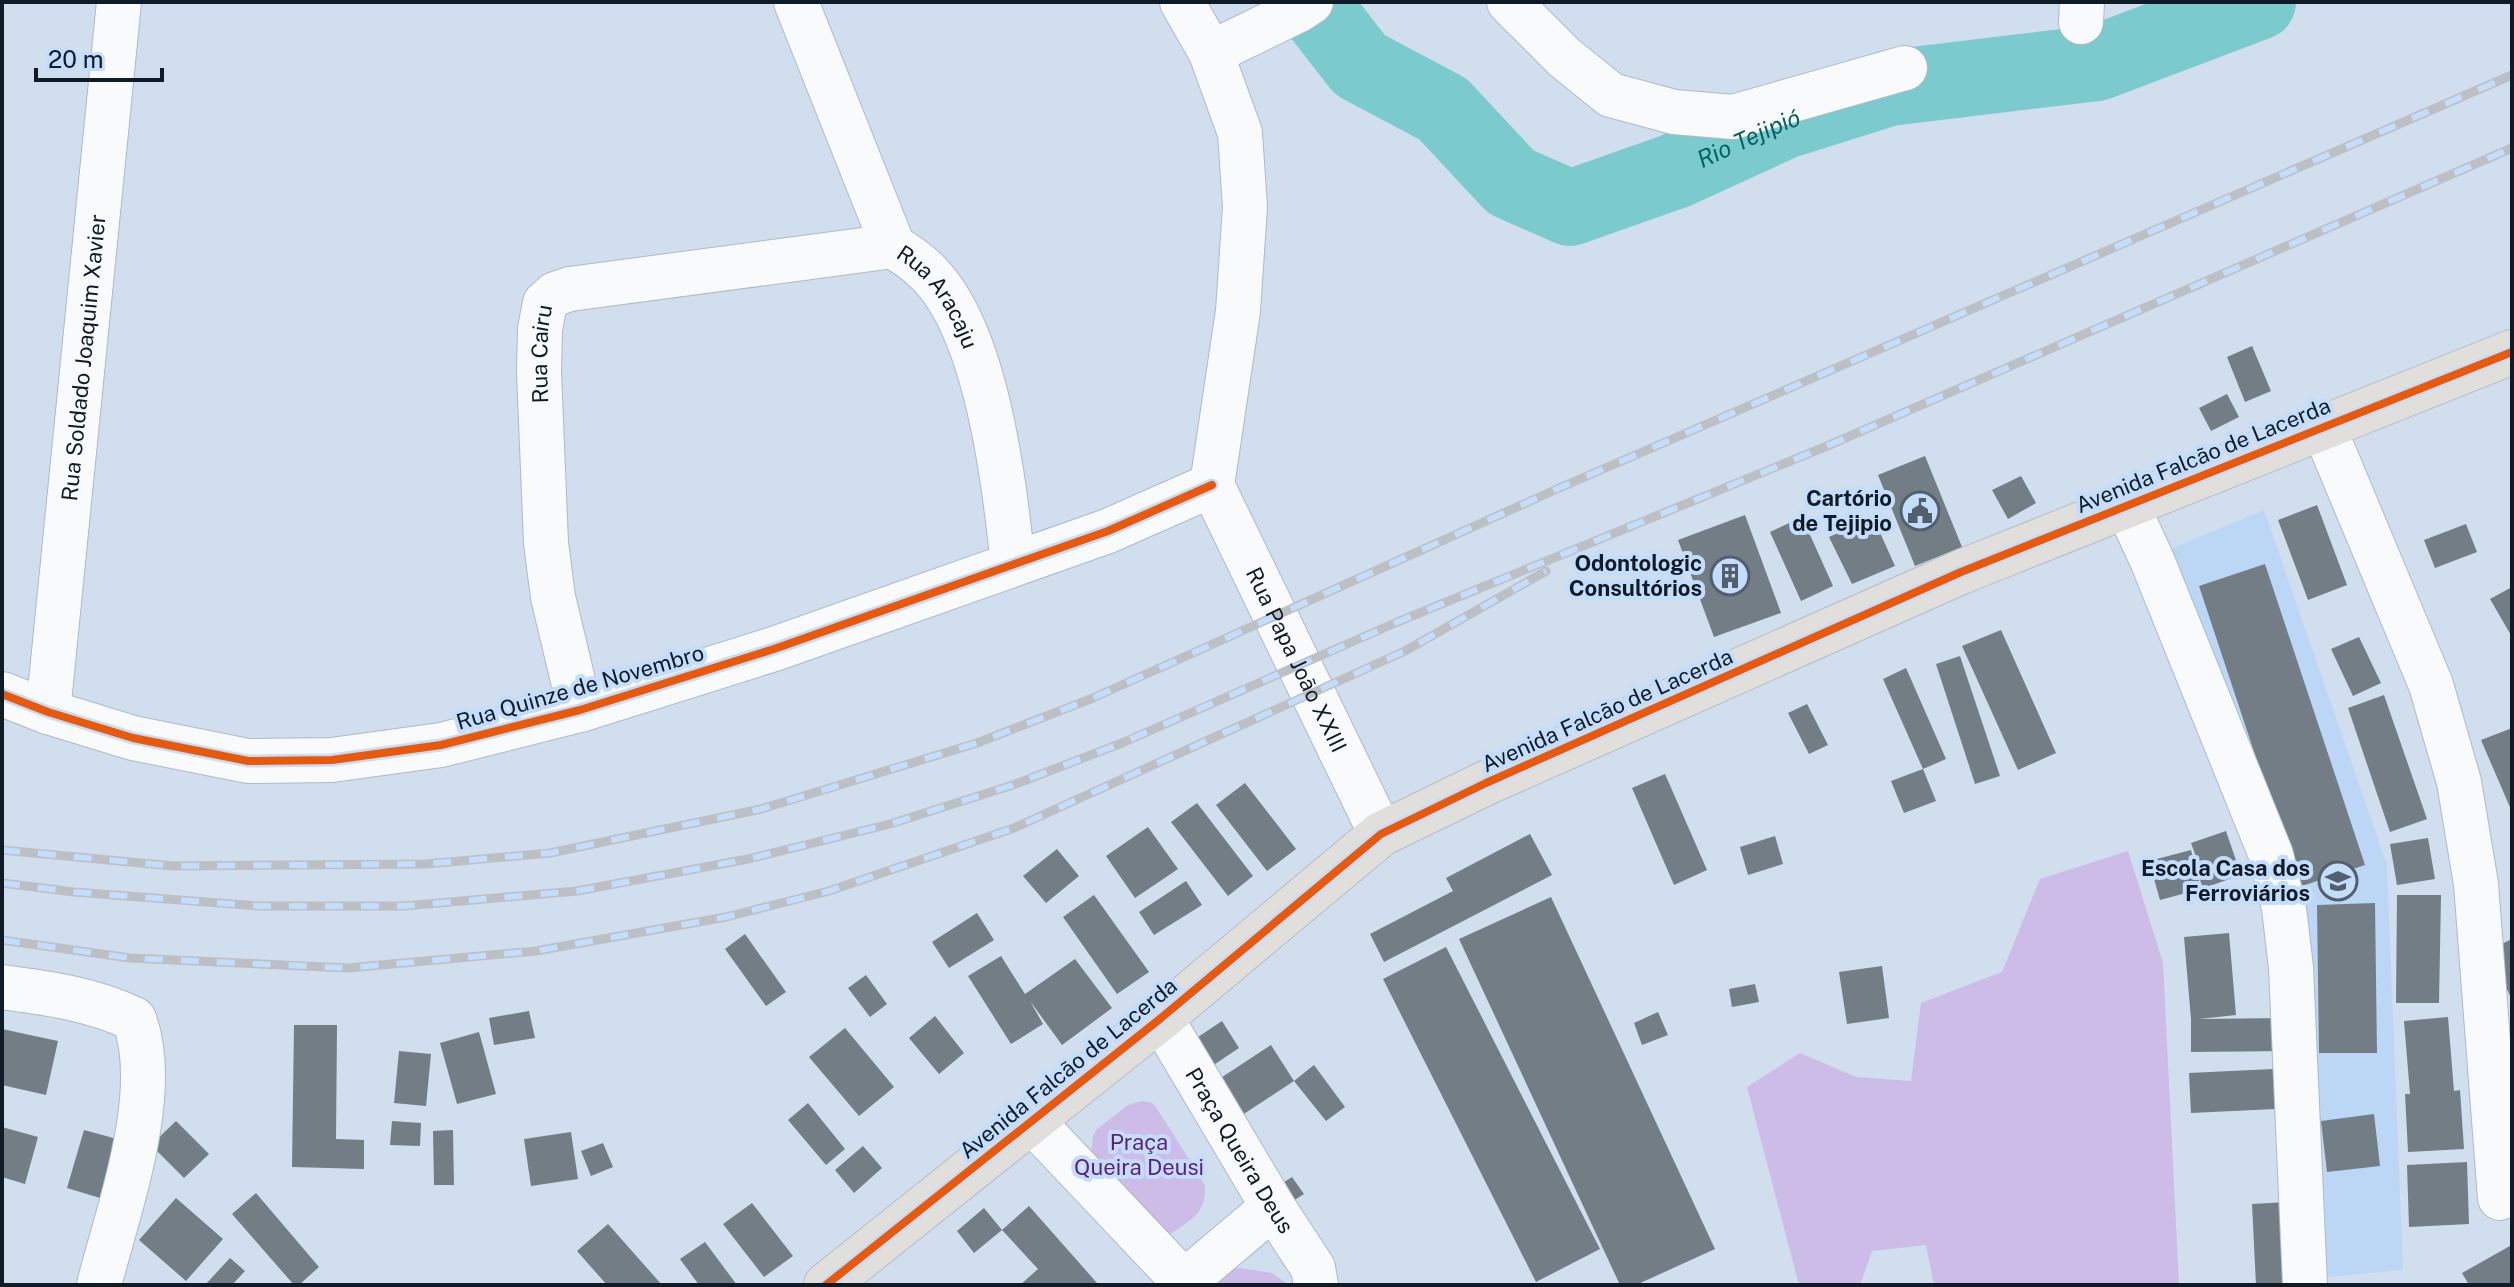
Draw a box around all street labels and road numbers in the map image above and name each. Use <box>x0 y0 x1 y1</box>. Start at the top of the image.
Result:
street label: Rua Soldado Joaquim Xavier <box>56 213 111 502</box>
street label: Rua Aracaju <box>892 239 983 352</box>
street label: Rua Cairu <box>526 302 557 404</box>
street label: Avenida Falcão de Lacerda <box>2072 392 2334 518</box>
street label: Rua Papa João XXIII <box>1241 563 1352 756</box>
street label: Rua Quinze de Novembro <box>453 639 707 735</box>
street label: Avenida Falcão de Lacerda <box>1477 643 1737 777</box>
street label: Avenida Falcão de Lacerda <box>954 972 1182 1164</box>
street label: Praça Queira Deus <box>1180 1063 1300 1238</box>

